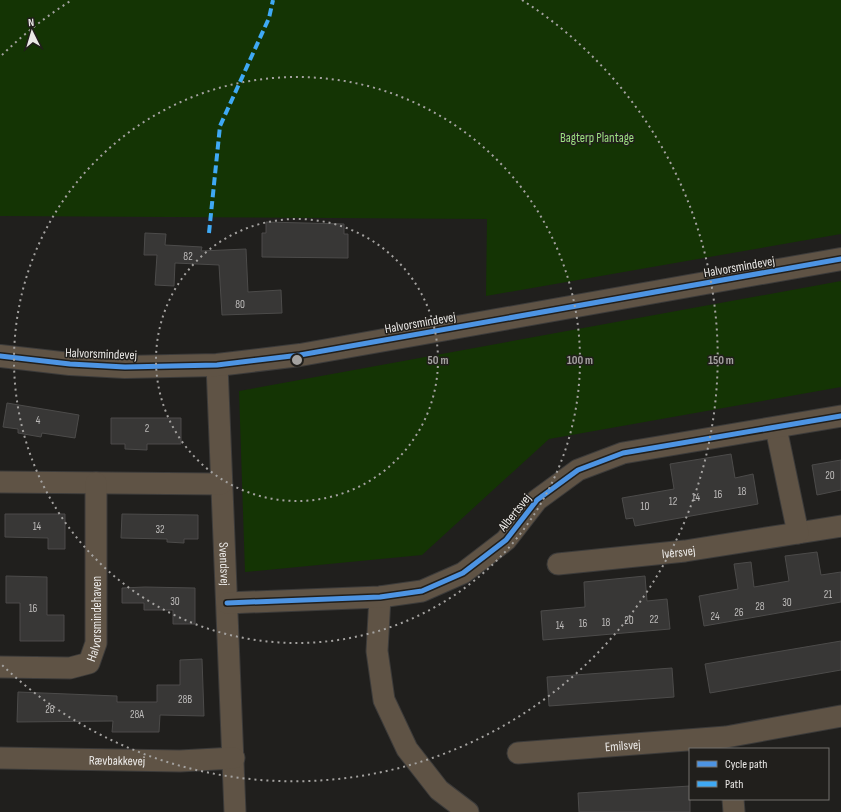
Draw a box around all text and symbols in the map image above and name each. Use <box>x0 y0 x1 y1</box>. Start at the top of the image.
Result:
north arrow <box>12 12 52 52</box>
text: N <box>28 16 35 29</box>
park label: Bagterp Plantage <box>560 130 634 146</box>
house number: 82 <box>183 250 193 263</box>
street label: Halvorsmindevej <box>702 253 776 281</box>
house number: 80 <box>235 298 245 311</box>
street label: Halvorsmindevej <box>383 309 457 337</box>
street label: Halvorsmindevej <box>65 345 137 363</box>
centre of rings <box>290 353 304 367</box>
text: 50 m <box>428 353 448 368</box>
text: 100 m <box>567 353 593 368</box>
text: 150 m <box>708 353 734 368</box>
house number: 4 <box>36 414 41 427</box>
house number: 2 <box>145 422 150 435</box>
house number: 20 <box>825 469 835 482</box>
house number: 18 <box>738 485 747 498</box>
house number: 16 <box>714 488 723 501</box>
street label: Albertsvej <box>494 491 535 535</box>
house number: 14 <box>692 491 701 504</box>
house number: 12 <box>669 495 678 508</box>
house number: 10 <box>641 500 649 513</box>
house number: 14 <box>33 520 42 533</box>
house number: 32 <box>155 523 165 536</box>
street label: Svendsvej <box>215 542 233 586</box>
street label: Iversvej <box>661 543 696 562</box>
street label: Halvorsmindehaven <box>83 576 105 664</box>
house number: 21 <box>824 588 832 601</box>
house number: 30 <box>170 595 180 608</box>
house number: 30 <box>782 596 792 609</box>
house number: 28 <box>755 600 765 613</box>
house number: 16 <box>29 602 38 615</box>
house number: 26 <box>734 606 744 619</box>
house number: 24 <box>710 610 720 623</box>
house number: 22 <box>649 613 659 626</box>
house number: 20 <box>624 614 634 627</box>
house number: 18 <box>602 616 611 629</box>
house number: 16 <box>579 617 588 630</box>
house number: 14 <box>556 619 565 632</box>
house number: 28B <box>178 693 192 706</box>
house number: 26 <box>45 703 55 716</box>
house number: 28A <box>130 708 144 721</box>
street label: Emilsvej <box>604 737 641 755</box>
legend <box>689 748 829 800</box>
street label: Rævbakkevej <box>89 752 145 769</box>
text: Cycle path <box>725 757 767 772</box>
text: Path <box>725 777 743 792</box>

